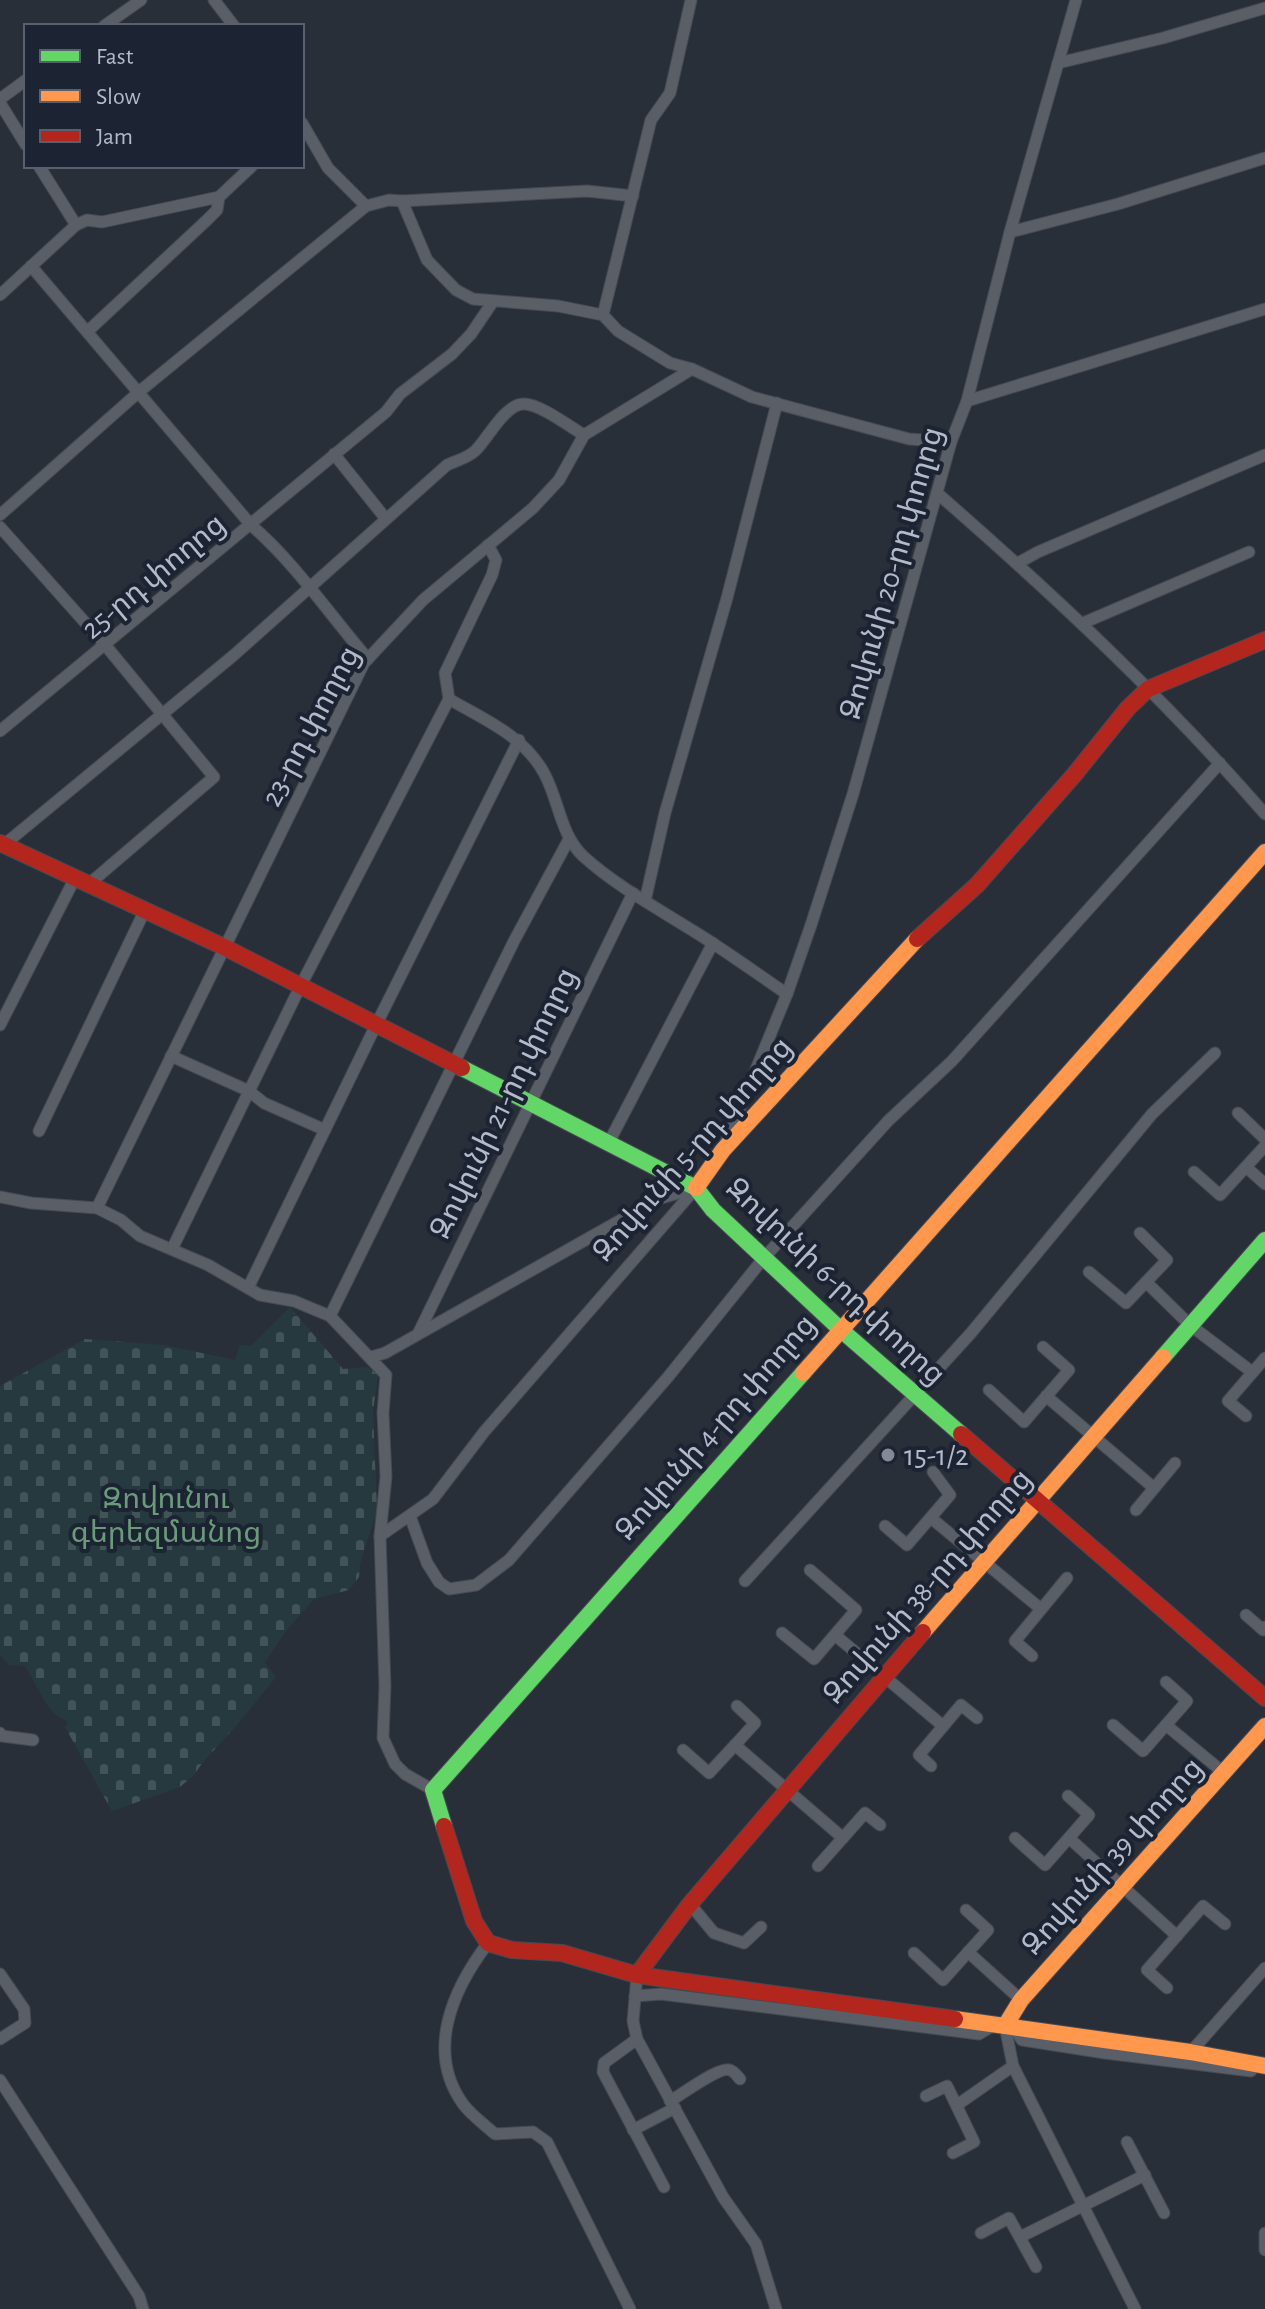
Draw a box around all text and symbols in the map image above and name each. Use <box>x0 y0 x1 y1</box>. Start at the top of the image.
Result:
legend <box>24 24 304 168</box>
text: Fast <box>96 45 134 69</box>
text: Slow <box>96 85 141 109</box>
text: Jam <box>96 125 133 149</box>
street label: Զովունի 20-րդ փողոց <box>836 424 949 723</box>
street label: 25-րդ փողոց <box>76 509 232 646</box>
street label: 23-րդ փողոց <box>256 642 366 812</box>
street label: Զովունի 21-րդ փողոց <box>425 963 583 1244</box>
street label: Զովունի 5-րդ փողոց <box>588 1032 799 1268</box>
street label: Զովունի 6-րդ փողոց <box>719 1173 951 1391</box>
street label: Զովունի 4-րդ փողոց <box>610 1309 822 1547</box>
place label: 15-1/2 <box>904 1441 969 1471</box>
marker: 15-1/2 <box>879 1446 897 1464</box>
street label: Զովունի 38-րդ փողոց <box>818 1464 1038 1710</box>
park label: Զովունու գերեզմանոց <box>71 1484 261 1549</box>
street label: Զովունի 39 փողոց <box>1017 1752 1209 1962</box>

